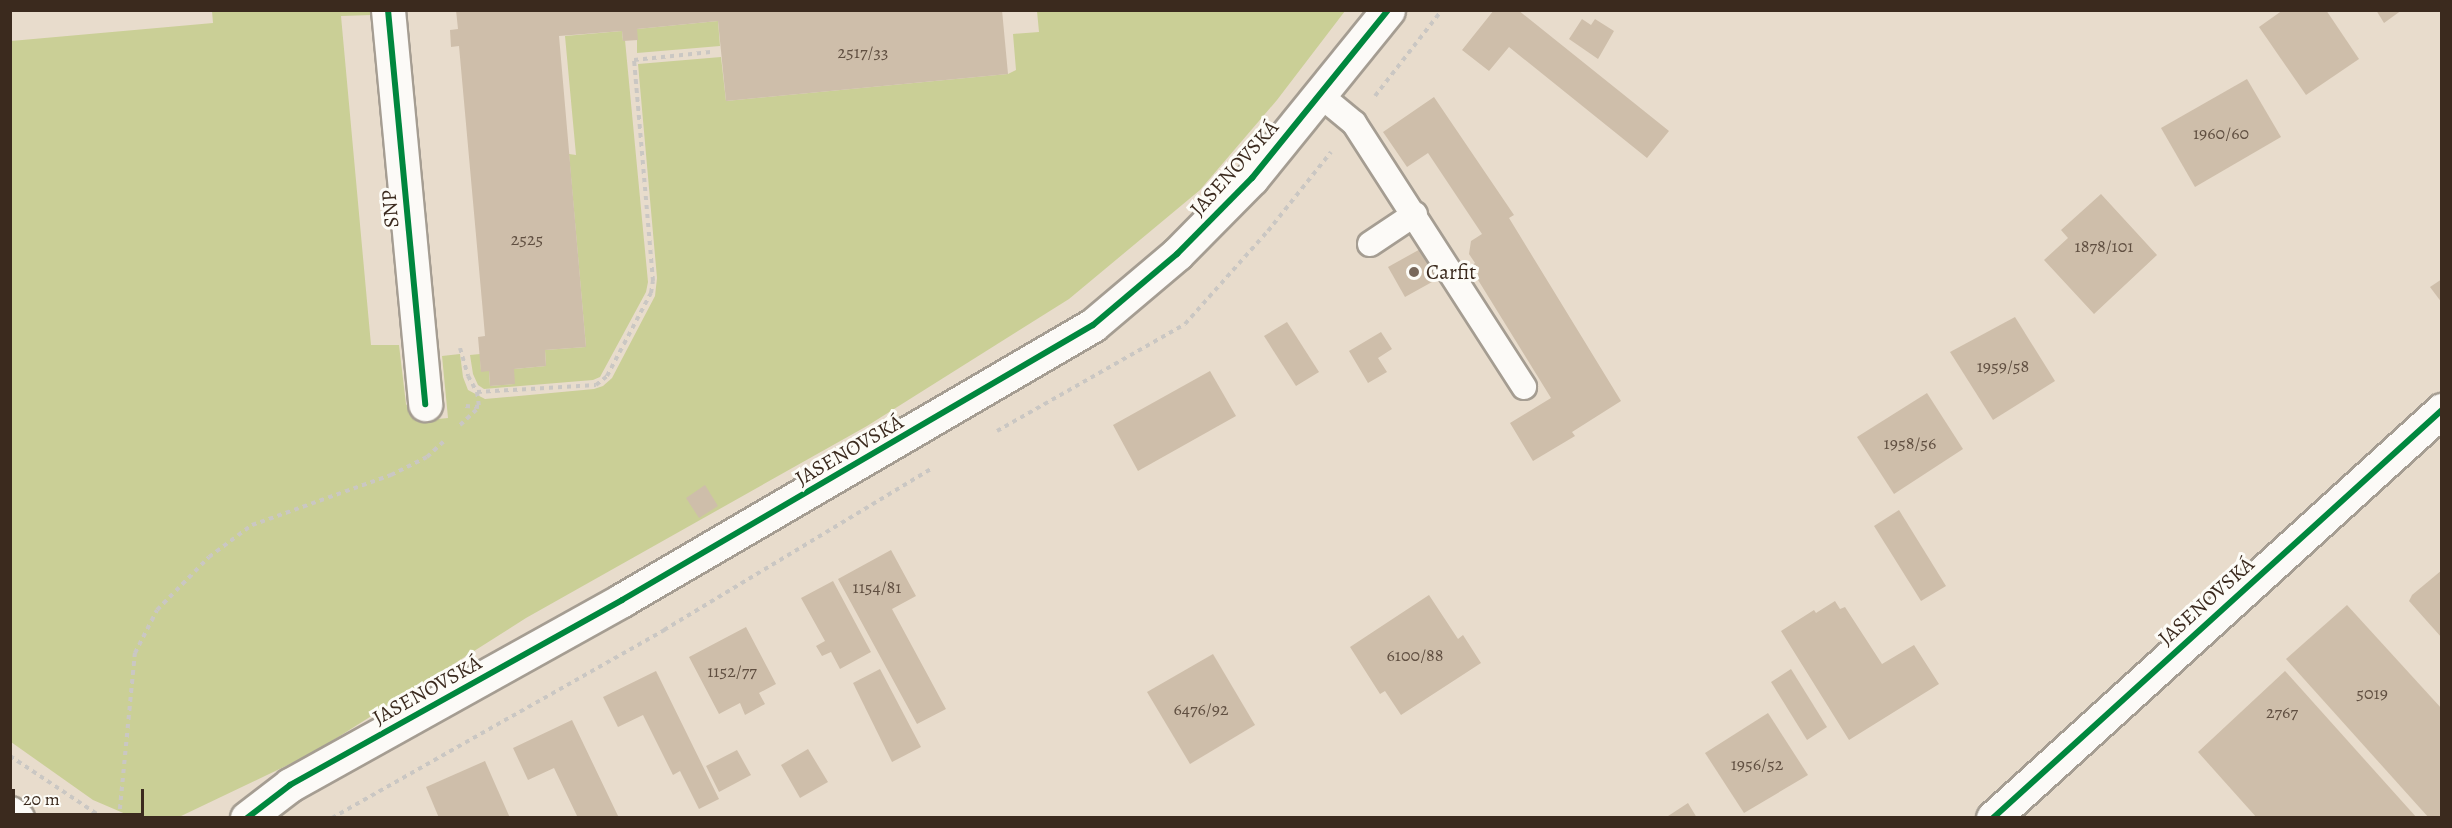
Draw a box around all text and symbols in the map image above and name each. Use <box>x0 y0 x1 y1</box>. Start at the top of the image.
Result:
house number: 2517/33 <box>838 41 888 63</box>
street label: JASENOVSKÁ <box>1184 115 1284 221</box>
house number: 1960/60 <box>2193 122 2249 144</box>
street label: SNP <box>376 189 404 229</box>
house number: 2525 <box>511 228 543 250</box>
house number: 1878/101 <box>2074 235 2134 257</box>
place label: Carfit <box>1426 259 1476 285</box>
marker: Carfit <box>1407 265 1421 279</box>
house number: 1959/58 <box>1977 355 2029 377</box>
street label: JASENOVSKÁ <box>791 409 907 491</box>
house number: 1958/56 <box>1884 432 1936 454</box>
street label: JASENOVSKÁ <box>2153 551 2259 651</box>
house number: 1154/81 <box>852 576 902 598</box>
house number: 6100/88 <box>1386 644 1444 666</box>
street label: JASENOVSKÁ <box>368 650 486 730</box>
house number: 1152/77 <box>707 660 757 682</box>
house number: 5019 <box>2356 682 2388 704</box>
house number: 6476/92 <box>1173 698 1229 720</box>
house number: 2767 <box>2266 701 2298 723</box>
house number: 1956/52 <box>1731 753 1783 775</box>
scale bar <box>15 777 147 815</box>
text: 20 m <box>23 787 60 811</box>

